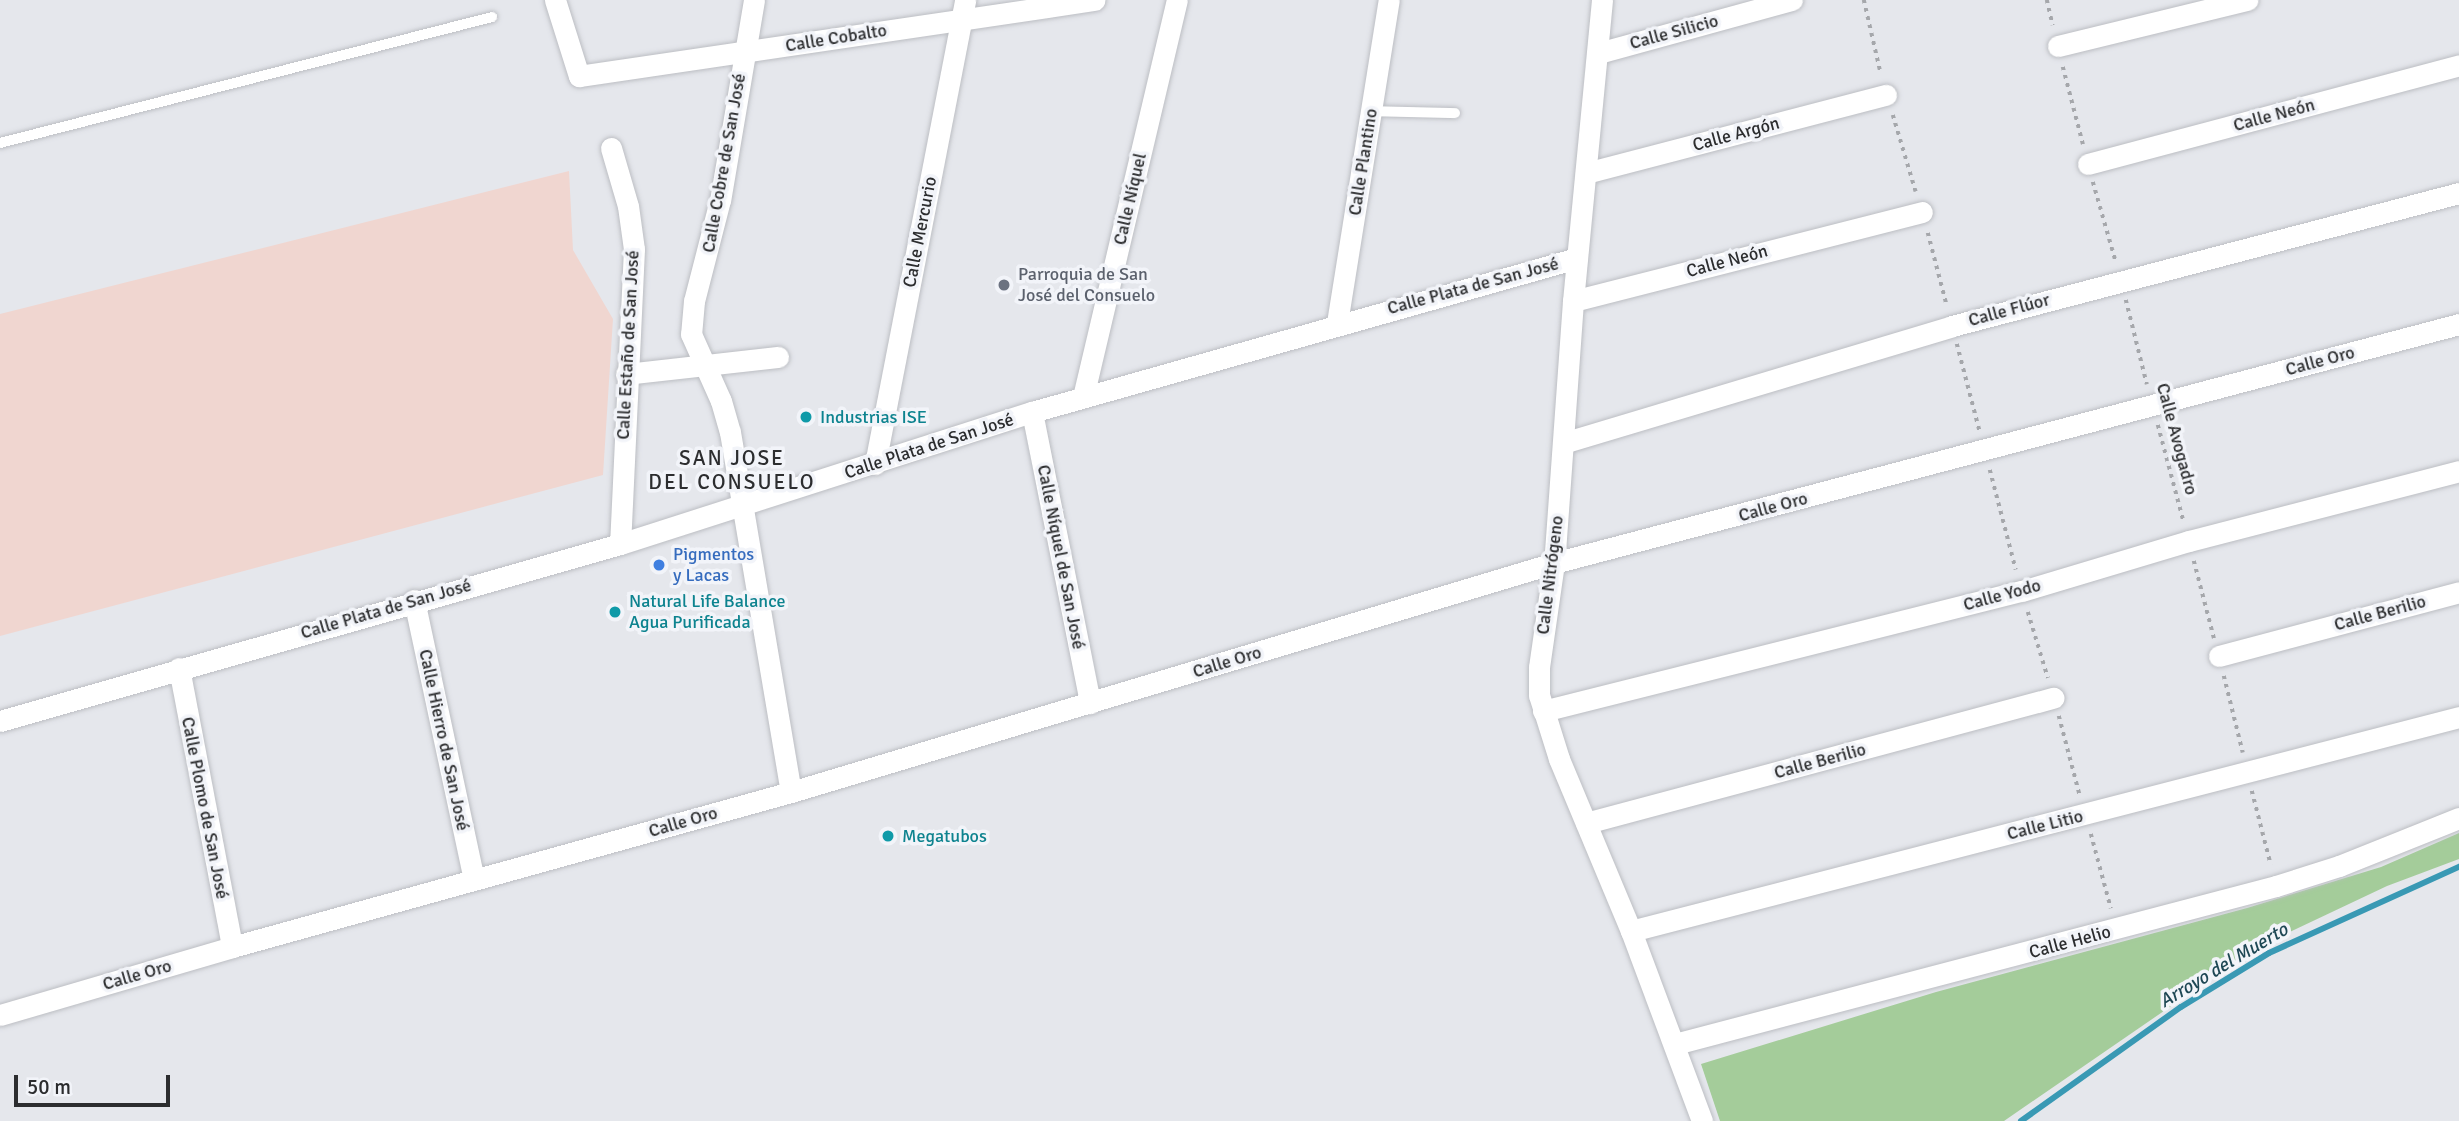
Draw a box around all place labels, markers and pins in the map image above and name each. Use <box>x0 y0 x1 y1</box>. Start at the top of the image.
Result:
place label: Parroquia de San José del Consuelo <box>1018 264 1155 306</box>
marker: Parroquia de San José del Consuelo <box>996 277 1012 293</box>
place label: Industrias ISE <box>820 406 927 428</box>
marker: Industrias ISE <box>798 409 814 425</box>
place label: Pigmentos y Lacas <box>673 544 754 586</box>
marker: Pigmentos y Lacas <box>651 557 667 573</box>
place label: Natural Life Balance Agua Purificada <box>629 591 786 634</box>
marker: Natural Life Balance Agua Purificada <box>607 604 623 620</box>
place label: Megatubos <box>902 825 987 847</box>
marker: Megatubos <box>880 828 896 844</box>

